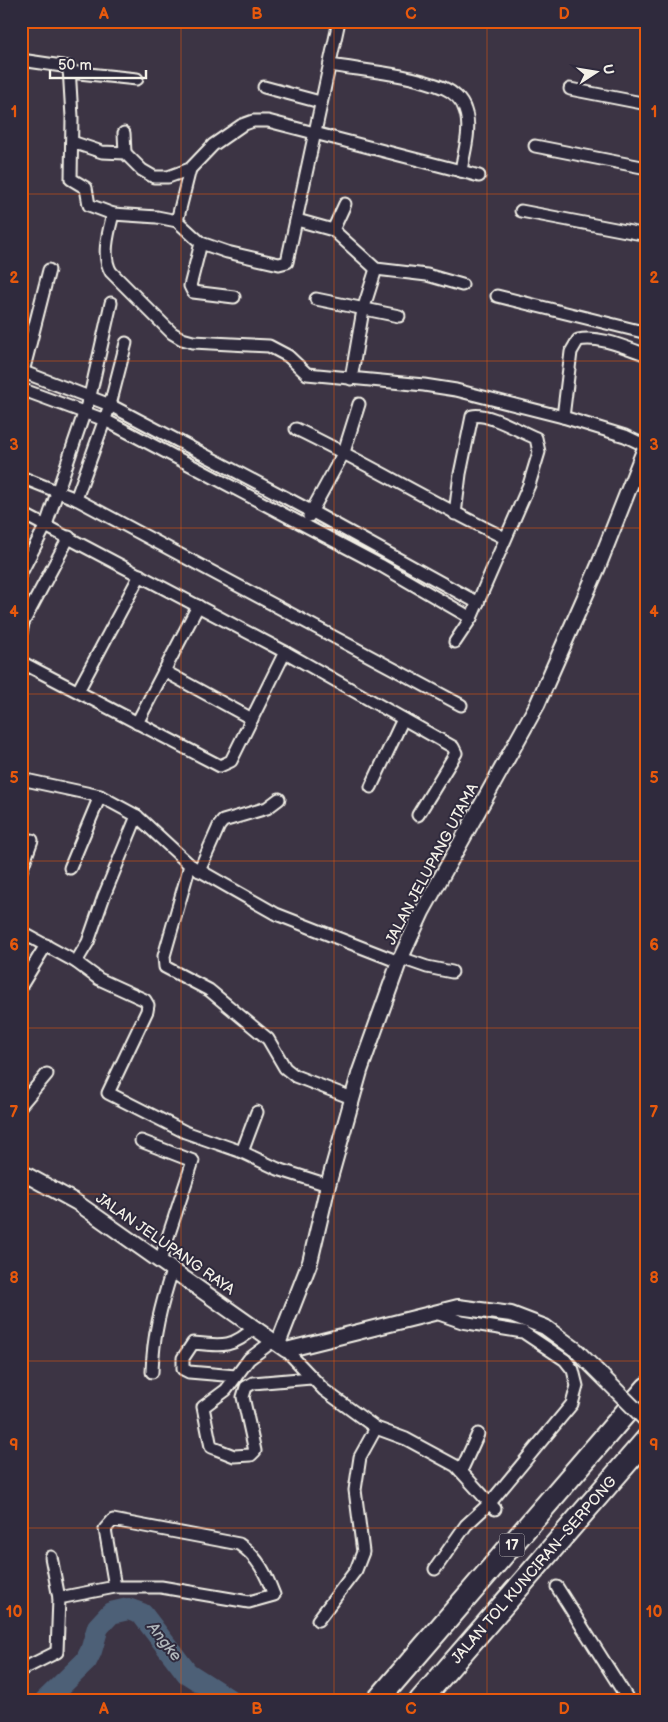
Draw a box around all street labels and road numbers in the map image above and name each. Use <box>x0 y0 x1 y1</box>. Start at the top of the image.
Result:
street label: JALAN JELUPANG UTAMA <box>381 779 483 948</box>
street label: JALAN JELUPANG RAYA <box>92 1189 239 1300</box>
street label: JALAN TOL KUNCIRAN–SERPONG <box>447 1472 621 1668</box>
road number: 17 <box>500 1534 524 1556</box>

